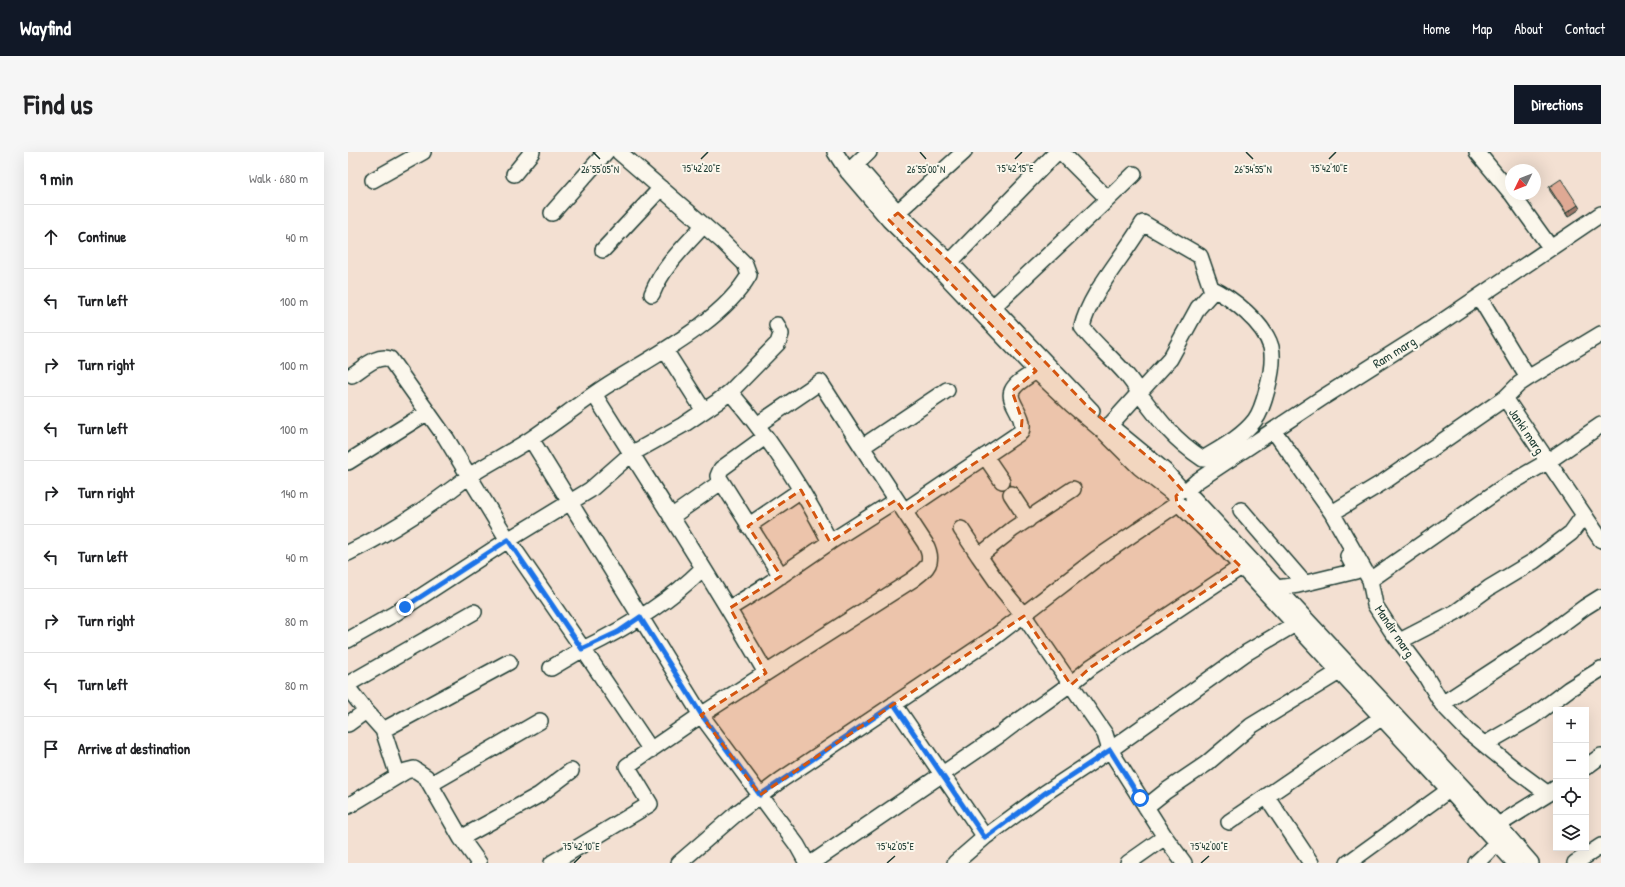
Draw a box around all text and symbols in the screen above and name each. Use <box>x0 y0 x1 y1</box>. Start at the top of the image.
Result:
text: Wayfind <box>20 15 71 41</box>
text: Home <box>1423 19 1450 38</box>
text: Map <box>1472 19 1492 38</box>
text: About <box>1514 19 1543 38</box>
text: Contact <box>1565 19 1605 38</box>
text: Find us <box>24 85 93 123</box>
button: Directions <box>1514 85 1601 124</box>
text: 75°42'20"E <box>682 162 721 175</box>
text: 75°42'15"E <box>997 162 1034 175</box>
text: 75°42'10"E <box>1310 162 1348 175</box>
text: 26°55'05"N <box>581 163 619 176</box>
text: 26°55'00"N <box>907 163 945 176</box>
text: 26°54'55"N <box>1234 163 1272 176</box>
north arrow <box>1505 164 1541 200</box>
text: 9 min <box>40 167 73 190</box>
text: Walk · 680 m <box>249 169 308 187</box>
icon: ahead <box>40 226 62 248</box>
text: Continue <box>78 226 126 247</box>
text: 40 m <box>285 228 308 246</box>
icon: left <box>40 290 62 312</box>
text: Turn left <box>78 290 128 311</box>
text: 100 m <box>280 292 308 310</box>
street label: Ram marg <box>1369 332 1419 372</box>
icon: right <box>40 354 62 376</box>
text: Turn right <box>78 354 134 375</box>
text: 100 m <box>280 356 308 374</box>
street label: Janki marg <box>1505 404 1549 458</box>
icon: left <box>40 418 62 440</box>
text: Turn left <box>78 418 128 439</box>
text: 100 m <box>280 420 308 438</box>
icon: right <box>40 482 62 504</box>
text: Turn right <box>78 482 134 503</box>
text: 140 m <box>281 484 308 502</box>
icon: left <box>40 546 62 568</box>
text: Turn left <box>78 546 128 567</box>
text: 40 m <box>285 548 308 566</box>
route end <box>396 598 414 616</box>
street label: Mandir marg <box>1371 601 1419 661</box>
icon: right <box>40 610 62 632</box>
text: Turn right <box>78 610 134 631</box>
text: 80 m <box>285 612 308 630</box>
icon: left <box>40 674 62 696</box>
text: Turn left <box>78 674 128 695</box>
text: 80 m <box>285 676 308 694</box>
map controls <box>1553 707 1589 851</box>
button: + <box>1553 707 1589 743</box>
icon: arrive <box>40 738 62 760</box>
text: Arrive at destination <box>78 738 190 759</box>
button: − <box>1553 743 1589 779</box>
button: locate <box>1553 779 1589 815</box>
route start <box>1131 789 1149 807</box>
button: layers <box>1553 815 1589 851</box>
text: 75°42'10"E <box>562 840 600 853</box>
text: 75°42'05"E <box>876 840 914 853</box>
text: 75°42'00"E <box>1190 840 1229 853</box>

